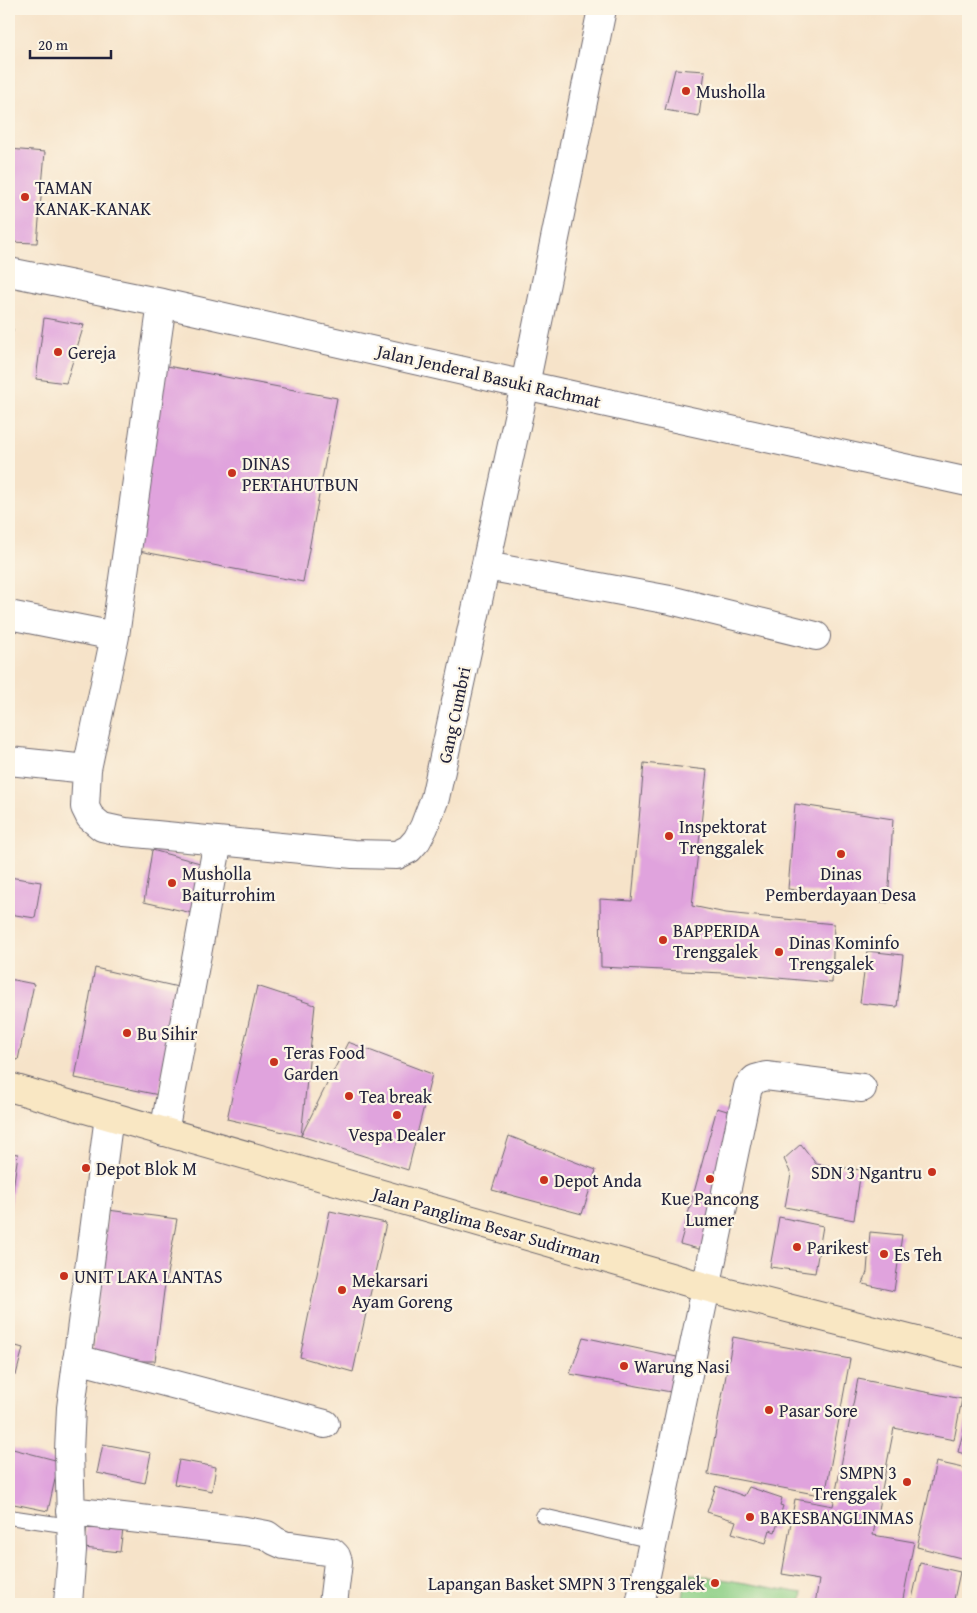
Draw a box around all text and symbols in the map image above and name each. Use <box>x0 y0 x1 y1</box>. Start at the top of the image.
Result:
scale bar <box>30 28 111 60</box>
text: 20 m <box>38 34 69 55</box>
place label: Musholla <box>696 78 766 105</box>
marker: Musholla <box>680 85 692 97</box>
place label: TAMAN KANAK-KANAK <box>35 174 151 222</box>
marker: TAMAN KANAK-KANAK <box>19 191 31 203</box>
street label: Jalan Jenderal Basuki Rachmat <box>373 337 604 415</box>
place label: Gereja <box>68 339 116 366</box>
marker: Gereja <box>52 346 64 358</box>
place label: DINAS PERTAHUTBUN <box>242 450 359 498</box>
marker: DINAS PERTAHUTBUN <box>226 467 238 479</box>
street label: Gang Cumbri <box>431 664 477 766</box>
place label: Inspektorat Trenggalek <box>679 813 767 861</box>
marker: Inspektorat Trenggalek <box>663 830 675 842</box>
marker: Dinas Pemberdayaan Desa <box>835 848 847 860</box>
place label: Musholla Baiturrohim <box>182 860 276 908</box>
place label: Dinas Pemberdayaan Desa <box>766 860 917 908</box>
marker: Musholla Baiturrohim <box>166 877 178 889</box>
place label: BAPPERIDA Trenggalek <box>673 917 760 965</box>
place label: Dinas Kominfo Trenggalek <box>789 929 899 977</box>
marker: BAPPERIDA Trenggalek <box>657 934 669 946</box>
marker: Dinas Kominfo Trenggalek <box>773 946 785 958</box>
place label: Bu Sihir <box>137 1020 198 1047</box>
marker: Bu Sihir <box>121 1027 133 1039</box>
place label: Teras Food Garden <box>284 1039 365 1087</box>
marker: Teras Food Garden <box>268 1056 280 1068</box>
place label: Tea break <box>359 1083 433 1110</box>
marker: Tea break <box>343 1090 355 1102</box>
marker: Vespa Dealer <box>391 1109 403 1121</box>
place label: Vespa Dealer <box>348 1121 446 1148</box>
place label: Depot Blok M <box>96 1155 197 1182</box>
place label: SDN 3 Ngantru <box>811 1159 922 1186</box>
marker: Depot Blok M <box>80 1162 92 1174</box>
marker: SDN 3 Ngantru <box>926 1166 938 1178</box>
place label: Depot Anda <box>554 1167 642 1194</box>
marker: Kue Pancong Lumer <box>704 1173 716 1185</box>
marker: Depot Anda <box>538 1174 550 1186</box>
street label: Jalan Panglima Besar Sudirman <box>368 1179 604 1270</box>
place label: Kue Pancong Lumer <box>661 1185 759 1233</box>
place label: Parikest <box>807 1234 869 1261</box>
marker: Parikest <box>791 1241 803 1253</box>
place label: Es Teh <box>894 1241 942 1268</box>
marker: Es Teh <box>878 1248 890 1260</box>
place label: UNIT LAKA LANTAS <box>74 1263 223 1290</box>
place label: Mekarsari Ayam Goreng <box>352 1267 452 1315</box>
marker: UNIT LAKA LANTAS <box>58 1270 70 1282</box>
marker: Mekarsari Ayam Goreng <box>336 1284 348 1296</box>
place label: Warung Nasi <box>634 1353 730 1380</box>
marker: Warung Nasi <box>618 1360 630 1372</box>
place label: Pasar Sore <box>779 1397 858 1424</box>
marker: Pasar Sore <box>763 1404 775 1416</box>
place label: SMPN 3 Trenggalek <box>812 1459 898 1507</box>
marker: SMPN 3 Trenggalek <box>901 1476 913 1488</box>
place label: BAKESBANGLINMAS <box>760 1504 914 1531</box>
marker: BAKESBANGLINMAS <box>744 1511 756 1523</box>
place label: Lapangan Basket SMPN 3 Trenggalek <box>428 1570 706 1597</box>
marker: Lapangan Basket SMPN 3 Trenggalek <box>709 1577 721 1589</box>

